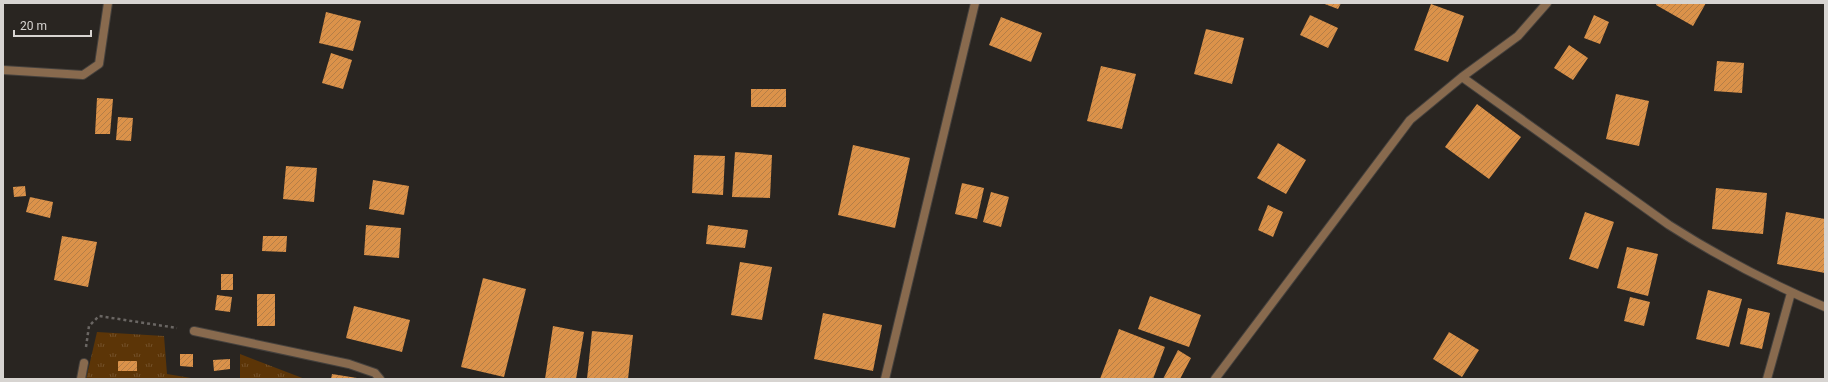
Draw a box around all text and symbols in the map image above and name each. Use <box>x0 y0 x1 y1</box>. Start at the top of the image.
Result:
scale bar <box>14 12 91 38</box>
text: 20 m <box>20 19 47 33</box>

